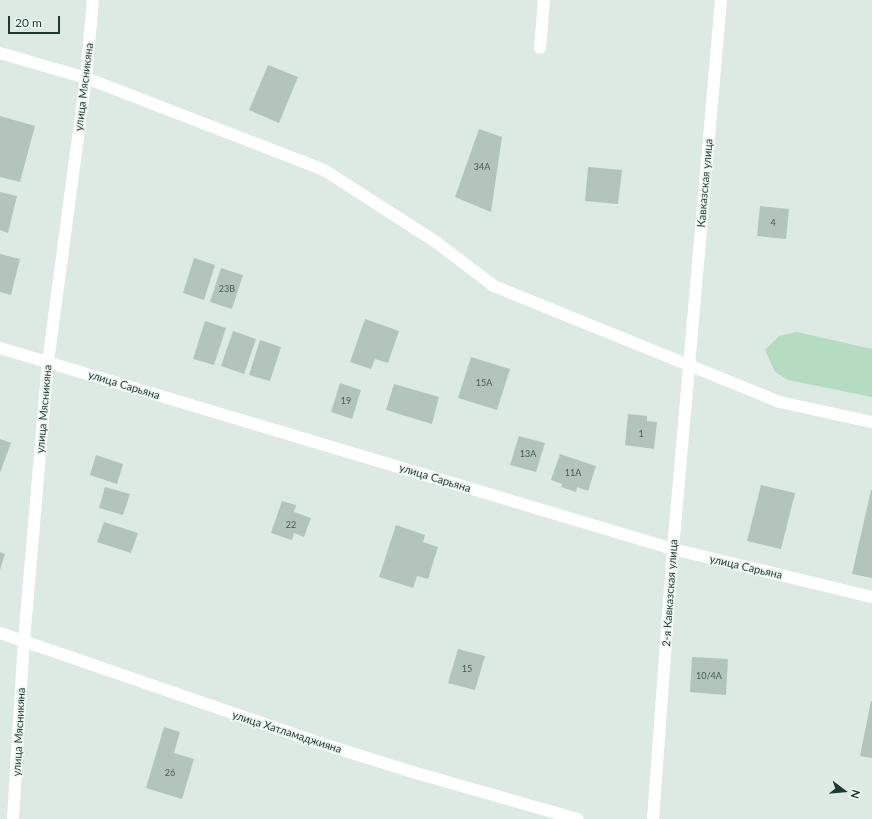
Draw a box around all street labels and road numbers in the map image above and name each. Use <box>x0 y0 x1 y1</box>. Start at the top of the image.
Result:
street label: улица Мясникяна <box>72 42 96 132</box>
street label: Кавказская улица <box>695 138 715 228</box>
street label: улица Мясникяна <box>34 364 54 454</box>
street label: улица Сарьяна <box>87 368 161 402</box>
street label: улица Сарьяна <box>398 461 472 495</box>
street label: 2-я Кавказская улица <box>660 539 680 647</box>
street label: улица Сарьяна <box>708 552 784 582</box>
street label: улица Мясникяна <box>10 687 28 777</box>
street label: улица Хатламаджияна <box>231 708 343 756</box>

